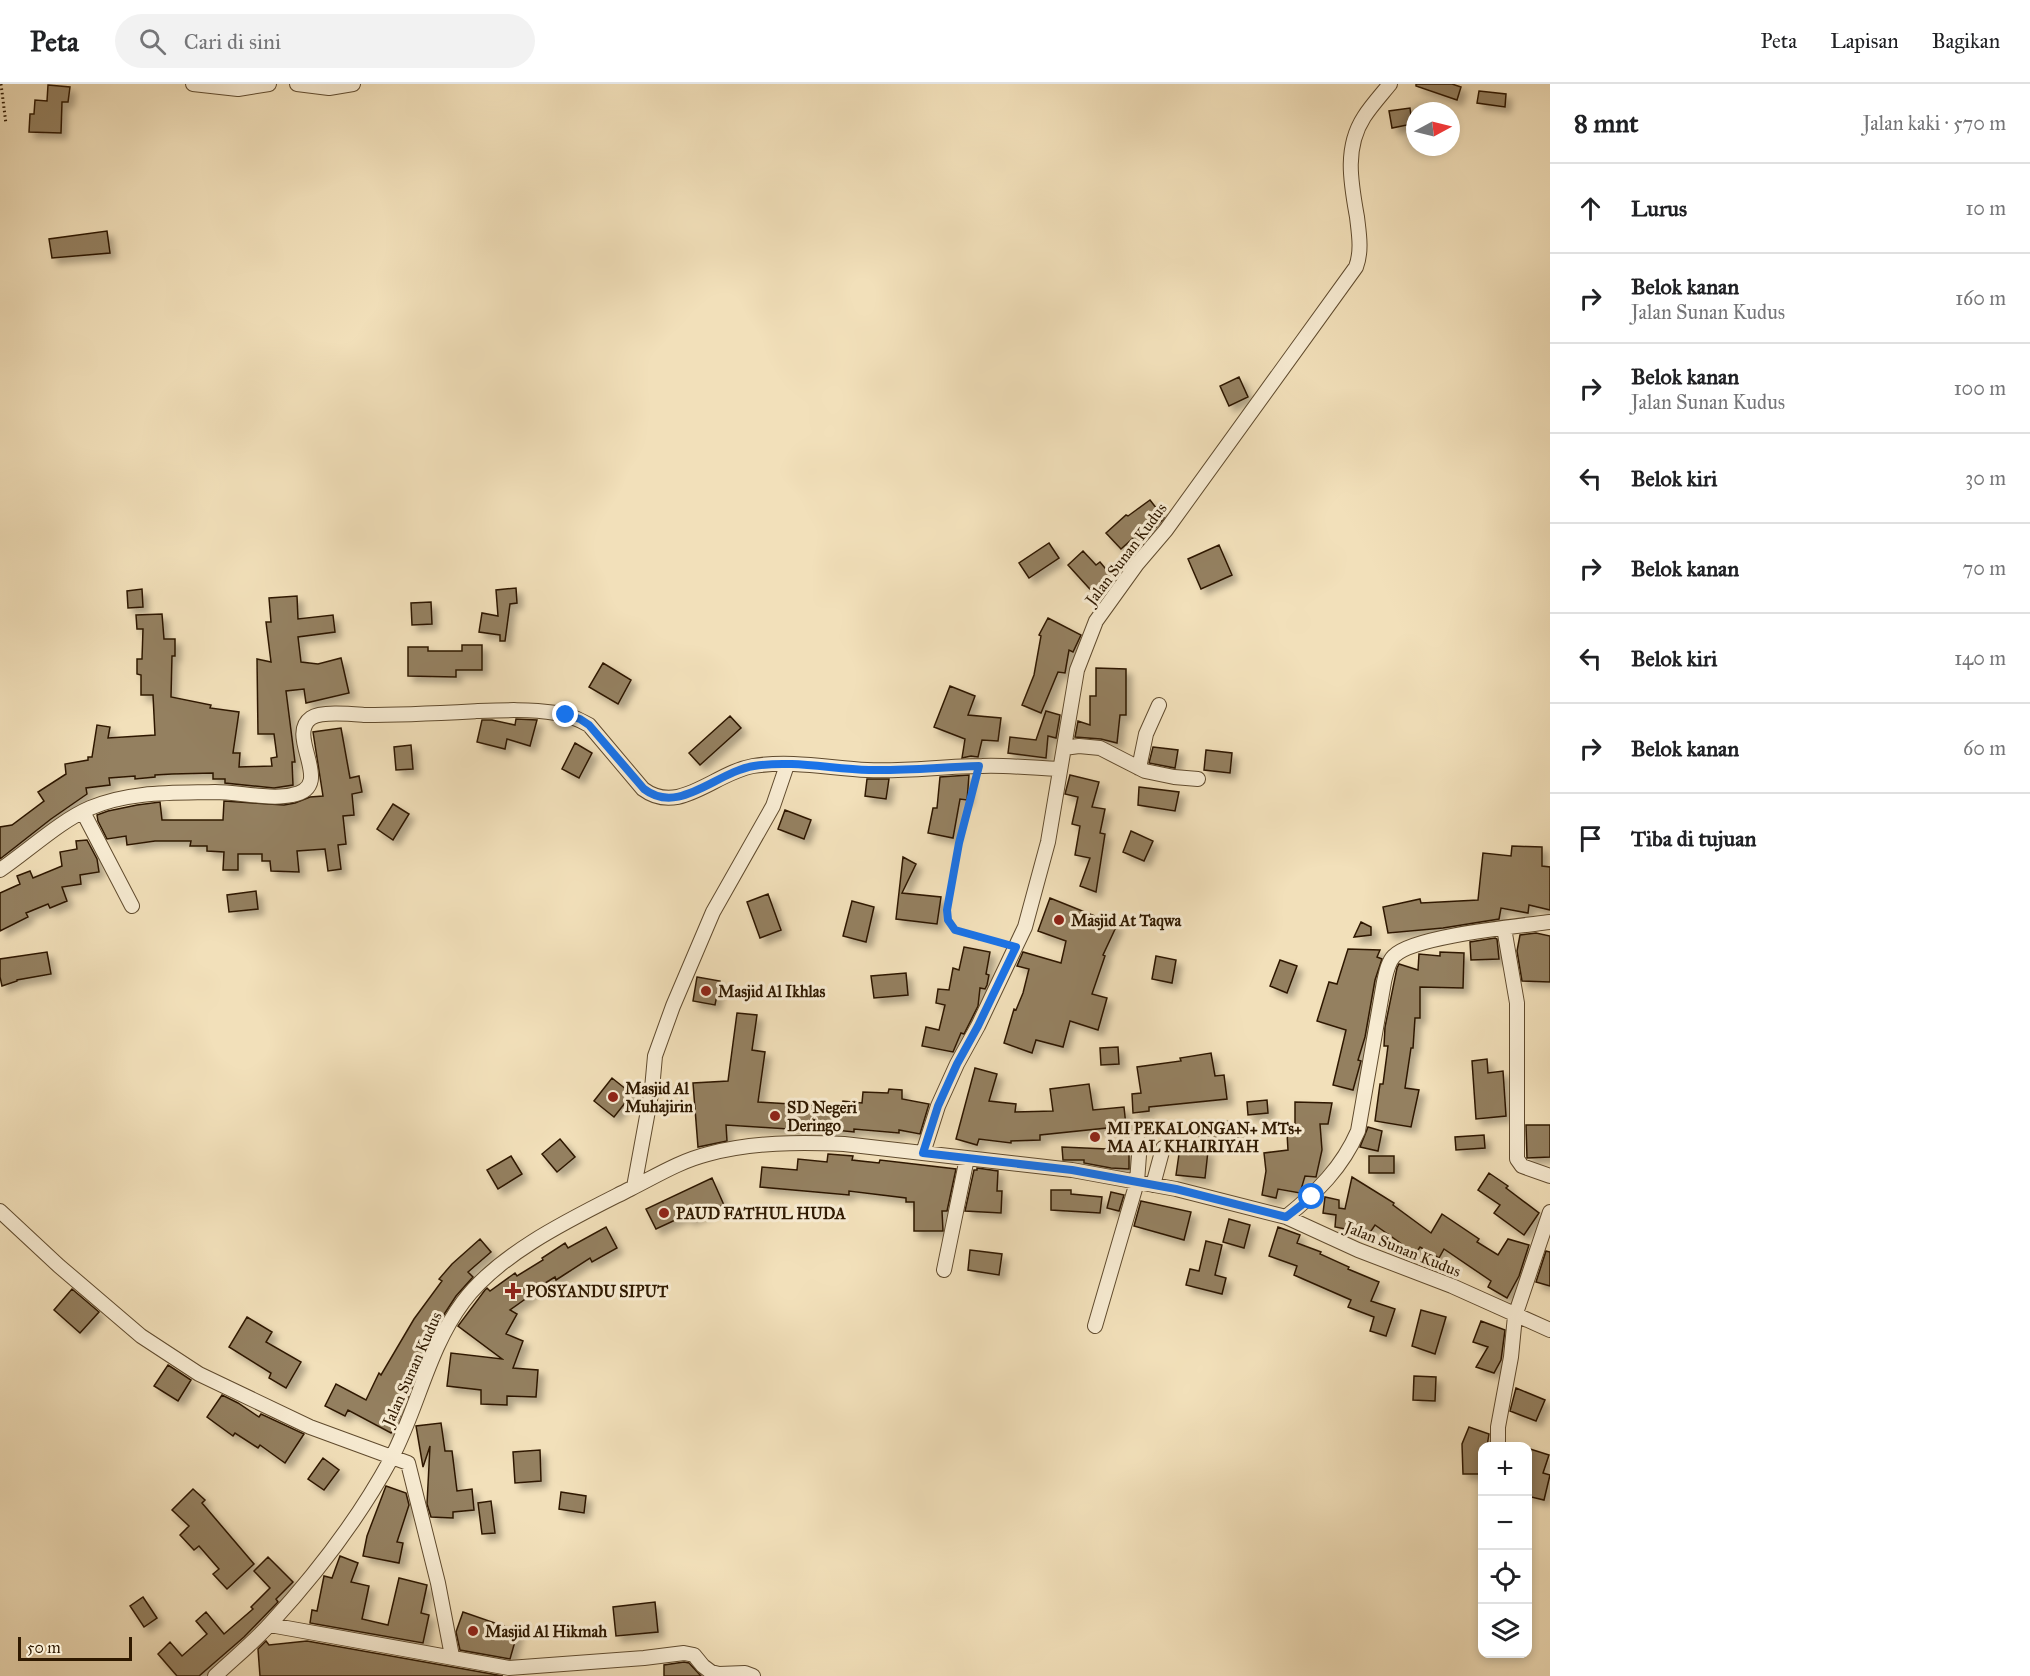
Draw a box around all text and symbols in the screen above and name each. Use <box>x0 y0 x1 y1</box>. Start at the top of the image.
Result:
search box <box>115 14 535 68</box>
text: Peta <box>30 24 79 59</box>
icon: search <box>136 25 169 58</box>
text: Cari di sini <box>184 28 281 55</box>
text: Peta <box>1761 28 1797 54</box>
text: Lapisan <box>1830 28 1899 54</box>
text: Bagikan <box>1932 28 2000 54</box>
north arrow <box>1406 102 1460 156</box>
text: 8 mnt <box>1574 107 1638 139</box>
text: Jalan kaki · 570 m <box>1863 111 2006 135</box>
icon: ahead <box>1574 192 1607 225</box>
text: Lurus <box>1631 195 1687 222</box>
text: 10 m <box>1965 196 2006 220</box>
text: Belok kanan <box>1631 273 1739 300</box>
icon: right <box>1574 282 1607 315</box>
text: 160 m <box>1955 286 2006 310</box>
text: Jalan Sunan Kudus <box>1631 300 1785 324</box>
text: Belok kanan <box>1631 363 1739 390</box>
icon: right <box>1574 372 1607 405</box>
text: 100 m <box>1954 376 2006 400</box>
text: Jalan Sunan Kudus <box>1631 390 1785 414</box>
icon: left <box>1574 462 1607 495</box>
text: Belok kiri <box>1631 465 1717 492</box>
text: 30 m <box>1965 466 2006 490</box>
street label: Jalan Sunan Kudus <box>1080 499 1172 611</box>
icon: right <box>1574 552 1607 585</box>
text: Belok kanan <box>1631 555 1739 582</box>
text: 70 m <box>1963 556 2006 580</box>
icon: left <box>1574 642 1607 675</box>
text: Belok kiri <box>1631 645 1717 672</box>
text: 140 m <box>1954 646 2006 670</box>
route end <box>552 701 578 727</box>
icon: right <box>1574 732 1607 765</box>
text: Belok kanan <box>1631 735 1739 762</box>
text: 60 m <box>1963 736 2006 760</box>
icon: arrive <box>1574 822 1607 855</box>
text: Tiba di tujuan <box>1631 825 1756 852</box>
place label: Masjid At Taqwa <box>1071 911 1182 931</box>
marker: Masjid At Taqwa <box>1052 913 1066 927</box>
place label: Masjid Al Ikhlas <box>718 982 826 1002</box>
marker: Masjid Al Ikhlas <box>699 984 713 998</box>
place label: Masjid Al Muhajirin <box>625 1079 693 1117</box>
marker: Masjid Al Muhajirin <box>606 1090 620 1104</box>
place label: SD Negeri Deringo <box>787 1098 857 1136</box>
marker: SD Negeri Deringo <box>768 1109 782 1123</box>
place label: MI PEKALONGAN+ MTs+ MA AL KHAIRIYAH <box>1107 1119 1302 1156</box>
marker: MI PEKALONGAN+ MTs+ MA AL KHAIRIYAH <box>1088 1130 1102 1144</box>
route start <box>1298 1183 1324 1209</box>
place label: PAUD FATHUL HUDA <box>676 1204 846 1223</box>
marker: PAUD FATHUL HUDA <box>657 1206 671 1220</box>
street label: Jalan Sunan Kudus <box>1340 1216 1464 1282</box>
marker: POSYANDU SIPUT <box>504 1282 522 1300</box>
place label: POSYANDU SIPUT <box>526 1282 668 1301</box>
street label: Jalan Sunan Kudus <box>377 1309 447 1431</box>
map controls <box>1478 1442 1532 1658</box>
button: + <box>1478 1442 1532 1496</box>
button: − <box>1478 1496 1532 1550</box>
button: locate <box>1478 1550 1532 1604</box>
button: layers <box>1478 1604 1532 1658</box>
place label: Masjid Al Hikmah <box>485 1622 607 1642</box>
marker: Masjid Al Hikmah <box>466 1624 480 1638</box>
scale bar <box>18 1634 132 1662</box>
text: 50 m <box>27 1638 61 1657</box>

